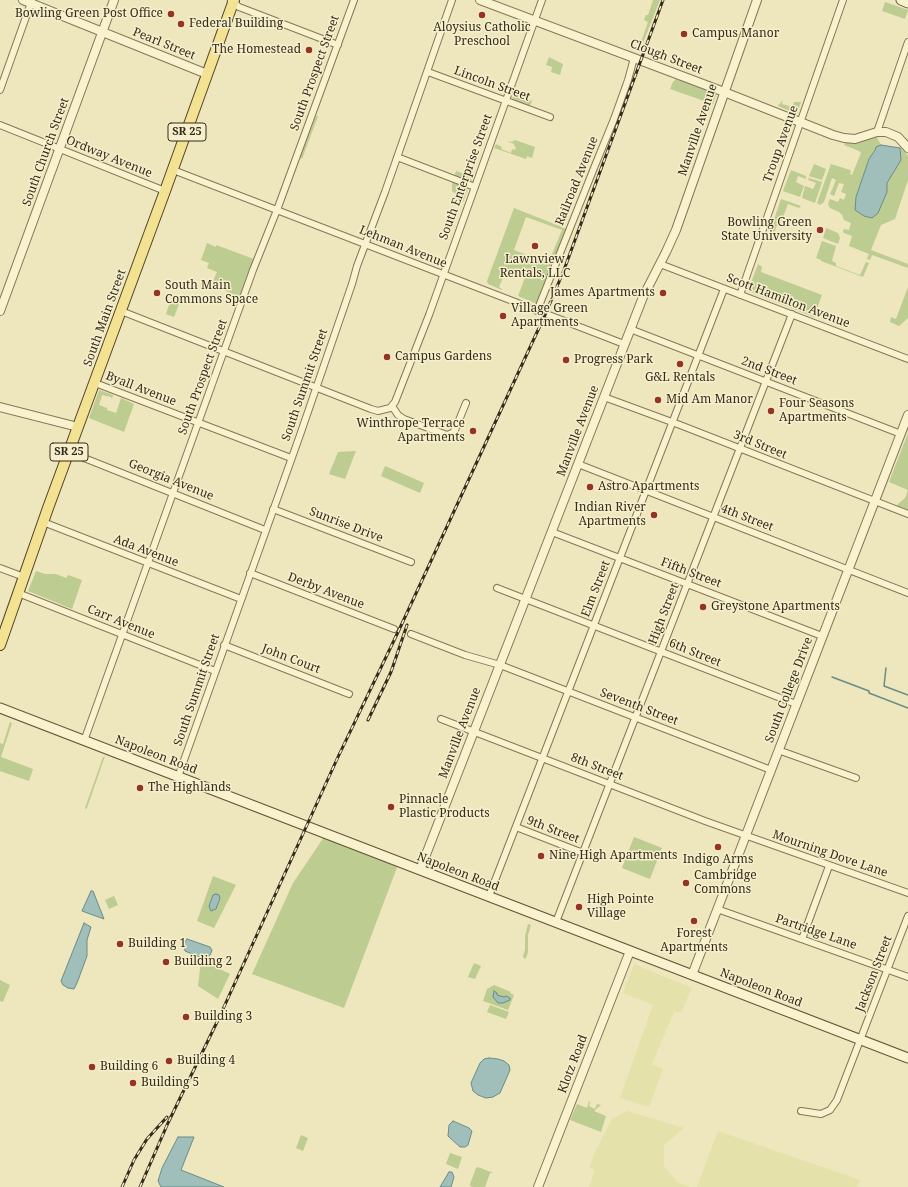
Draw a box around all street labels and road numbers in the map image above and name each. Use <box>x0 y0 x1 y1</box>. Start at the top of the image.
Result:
street label: South Prospect Street <box>287 13 343 133</box>
street label: Pearl Street <box>131 25 197 63</box>
street label: Clough Street <box>628 37 704 77</box>
street label: Lincoln Street <box>452 64 532 104</box>
street label: Manville Avenue <box>675 82 721 178</box>
street label: South Church Street <box>20 96 72 208</box>
street label: Troup Avenue <box>760 104 802 184</box>
street label: South Enterprise Street <box>437 112 495 242</box>
road number: SR 25 <box>168 123 206 141</box>
street label: Ordway Avenue <box>64 133 154 181</box>
street label: Railroad Avenue <box>553 134 601 228</box>
street label: Lehman Avenue <box>357 223 449 271</box>
street label: South Main Street <box>81 268 129 368</box>
street label: Scott Hamilton Avenue <box>724 271 852 331</box>
street label: South Prospect Street <box>175 317 231 437</box>
street label: South Summit Street <box>279 327 331 443</box>
street label: 2nd Street <box>739 354 799 388</box>
street label: Byall Avenue <box>104 369 178 409</box>
street label: Manville Avenue <box>554 383 602 479</box>
street label: 3rd Street <box>731 428 789 462</box>
road number: SR 25 <box>50 443 88 461</box>
street label: Georgia Avenue <box>126 456 216 504</box>
street label: 4th Street <box>719 501 775 535</box>
street label: Sunrise Drive <box>307 504 385 546</box>
street label: Ada Avenue <box>112 532 180 570</box>
street label: Fifth Street <box>659 555 723 591</box>
street label: Elm Street <box>579 559 613 619</box>
street label: Derby Avenue <box>286 570 366 612</box>
street label: High Street <box>646 582 682 646</box>
street label: Carr Avenue <box>85 602 157 642</box>
street label: South Summit Street <box>171 632 223 748</box>
street label: South College Drive <box>762 635 816 745</box>
street label: 6th Street <box>667 636 723 670</box>
street label: John Court <box>260 641 322 677</box>
street label: Manville Avenue <box>436 685 484 781</box>
street label: Seventh Street <box>598 685 680 729</box>
street label: Napoleon Road <box>113 733 199 777</box>
street label: 8th Street <box>569 750 625 784</box>
street label: 9th Street <box>525 813 581 847</box>
street label: Mourning Dove Lane <box>771 828 889 880</box>
street label: Napoleon Road <box>415 850 501 894</box>
street label: Partridge Lane <box>773 911 859 953</box>
street label: Jackson Street <box>853 934 895 1014</box>
street label: Napoleon Road <box>718 966 804 1010</box>
street label: Klotz Road <box>555 1033 591 1095</box>

